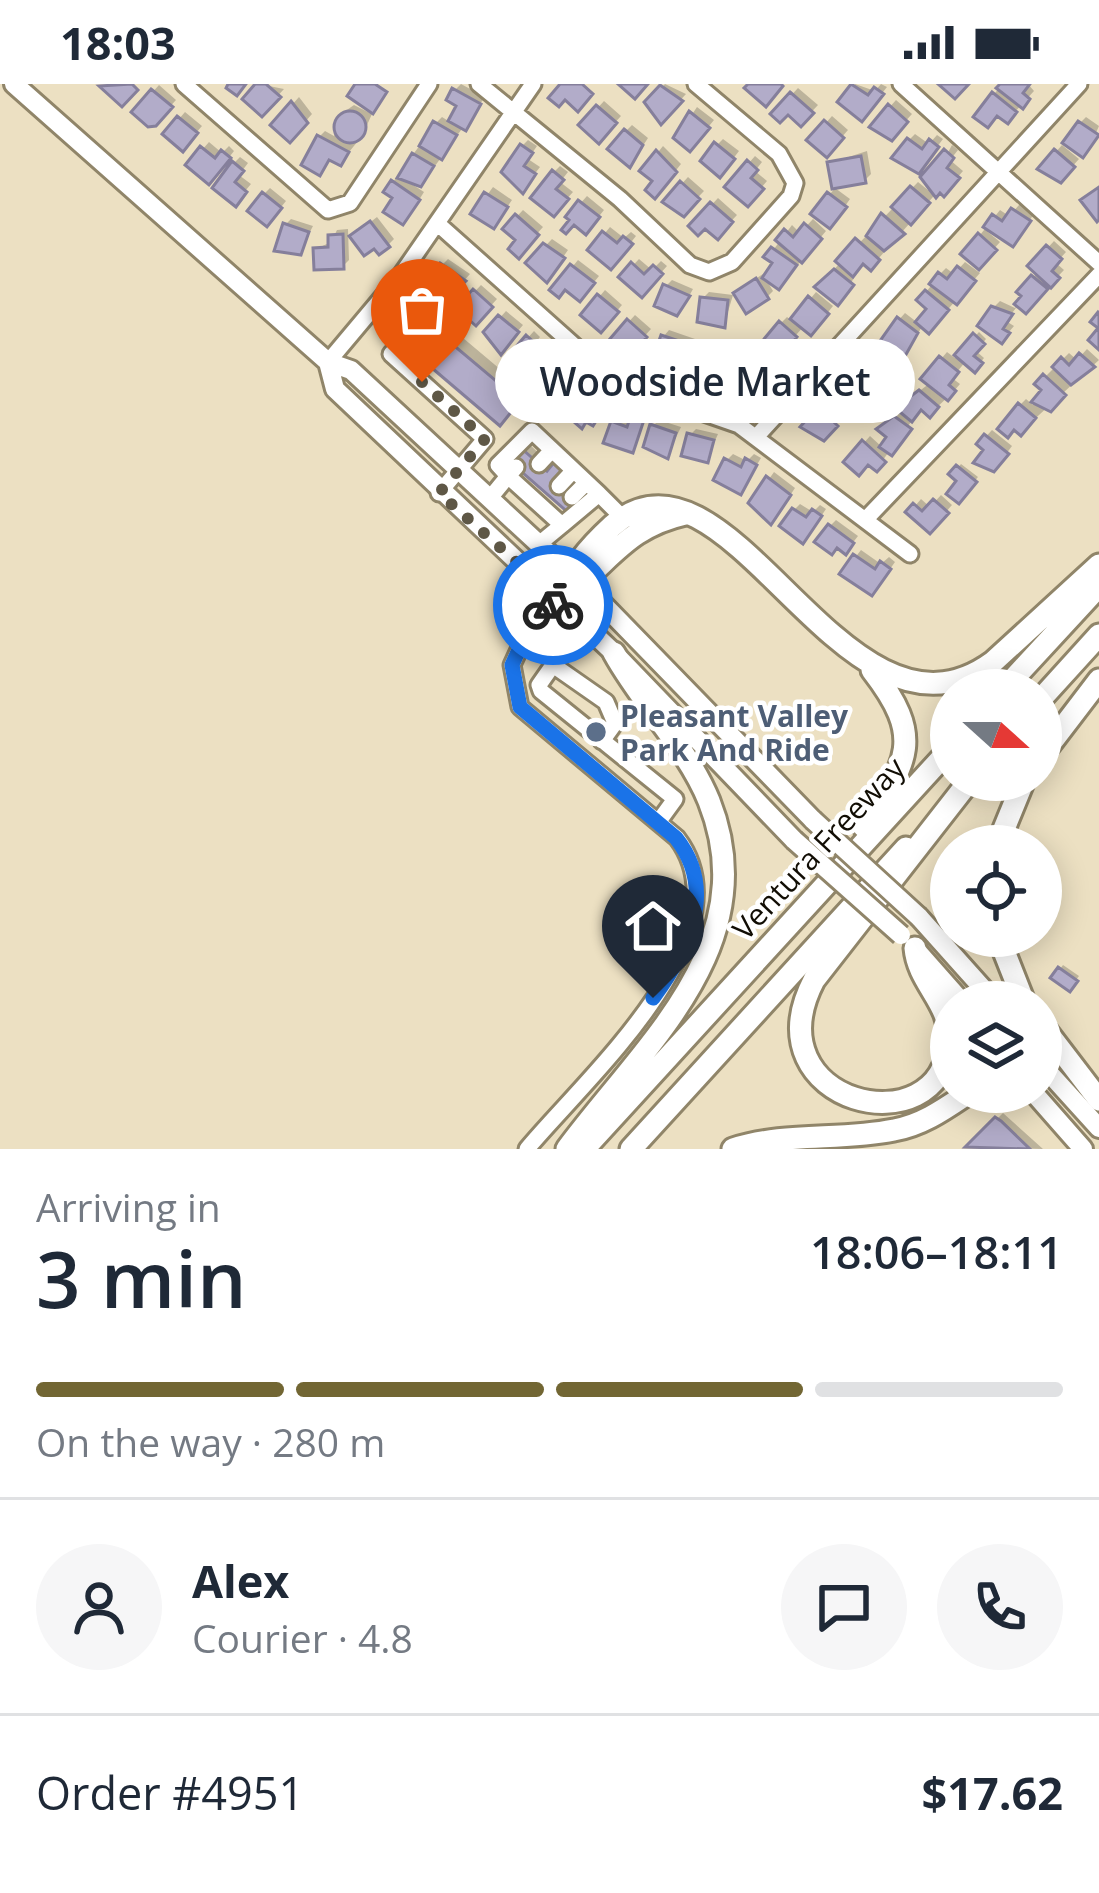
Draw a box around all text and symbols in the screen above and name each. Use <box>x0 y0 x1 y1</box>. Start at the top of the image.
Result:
text: 18:03 <box>60 12 176 73</box>
pin <box>371 259 473 382</box>
icon: bag <box>389 277 455 343</box>
callout: Woodside Market <box>494 340 914 424</box>
text: Woodside Market <box>539 354 871 407</box>
courier <box>493 545 613 665</box>
icon: bike <box>520 572 586 638</box>
north arrow <box>930 669 1062 801</box>
map controls <box>930 669 1062 1113</box>
place label: Pleasant Valley Park And Ride <box>620 695 849 770</box>
marker: Pleasant Valley Park And Ride <box>583 719 609 745</box>
street label: Ventura Freeway <box>723 747 914 948</box>
button: locate <box>930 825 1062 957</box>
pin <box>602 875 704 998</box>
icon: home <box>620 893 686 959</box>
button: layers <box>930 981 1062 1113</box>
text: Arriving in <box>36 1180 221 1233</box>
text: 18:06–18:11 <box>810 1221 1063 1282</box>
text: 3 min <box>36 1225 247 1331</box>
text: On the way · 280 m <box>36 1415 385 1468</box>
button: person <box>36 1544 162 1670</box>
button: chat <box>781 1544 907 1670</box>
button: phone <box>937 1544 1063 1670</box>
text: Alex <box>192 1550 289 1611</box>
text: Courier · 4.8 <box>192 1611 413 1664</box>
text: Order #4951 <box>36 1762 304 1823</box>
text: $17.62 <box>922 1762 1063 1823</box>

